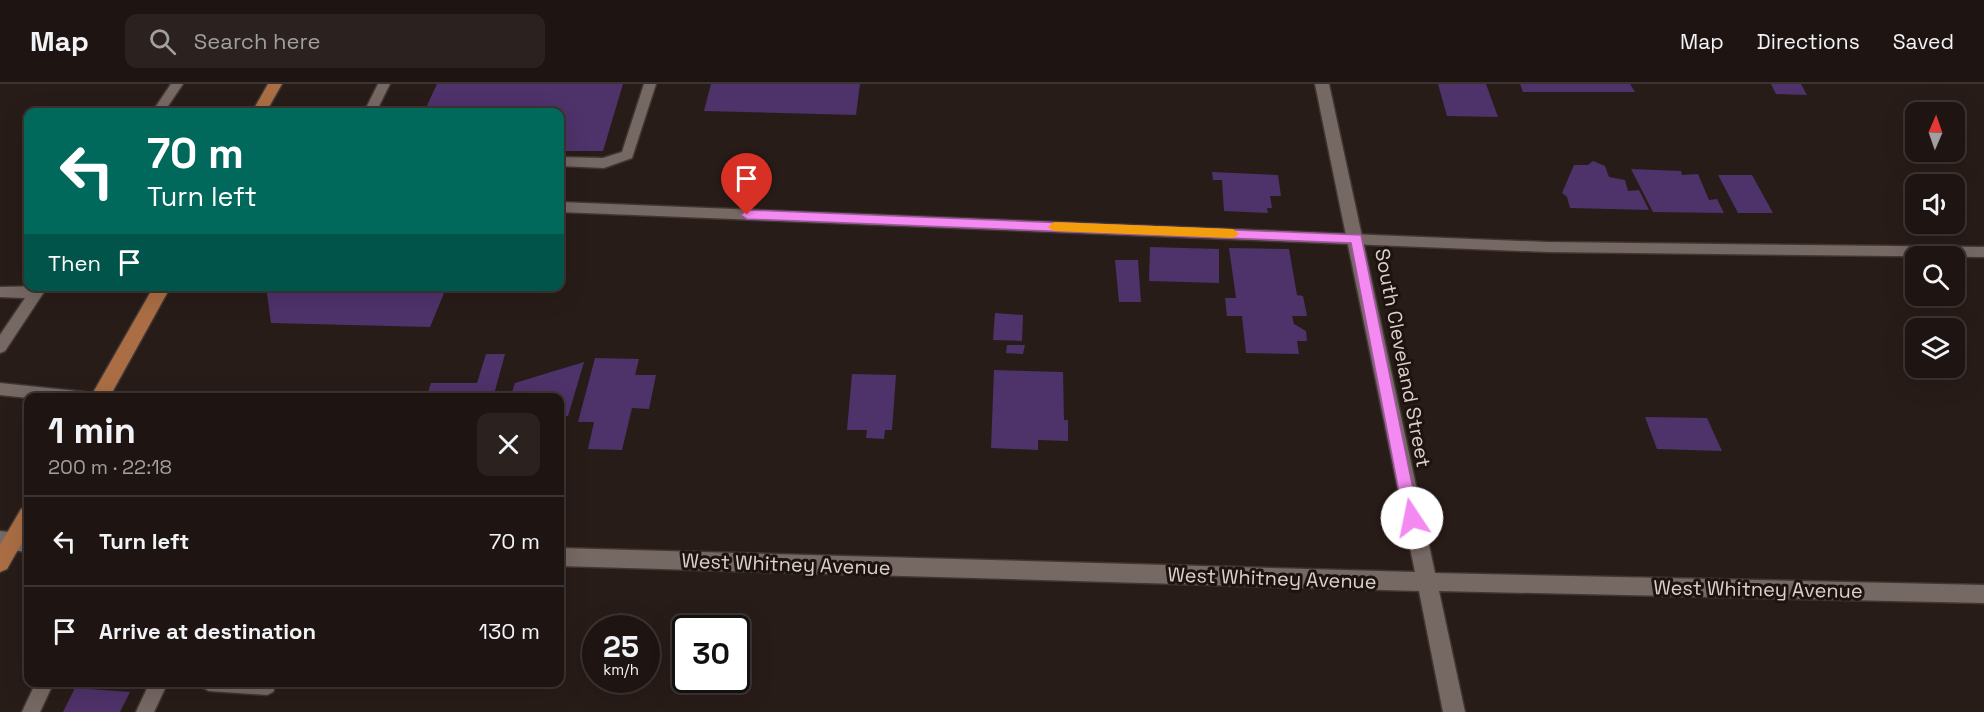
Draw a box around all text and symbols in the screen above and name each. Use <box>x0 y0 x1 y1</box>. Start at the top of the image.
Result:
search box <box>125 14 545 68</box>
text: Map <box>30 23 89 59</box>
icon: search <box>146 25 179 58</box>
text: Search here <box>194 27 321 55</box>
text: Map <box>1680 28 1724 55</box>
text: Directions <box>1757 28 1860 55</box>
text: Saved <box>1893 28 1954 55</box>
north arrow <box>1905 102 1965 162</box>
map controls <box>1905 102 1965 378</box>
text: 70 m <box>147 127 244 180</box>
icon: left <box>48 132 126 210</box>
pin <box>721 153 772 215</box>
icon: arrive <box>730 162 763 195</box>
button: sound <box>1905 174 1965 234</box>
text: Turn left <box>147 179 257 214</box>
icon: arrive <box>113 246 146 279</box>
street label: South Cleveland Street <box>1369 246 1437 470</box>
button: search <box>1905 246 1965 306</box>
text: Then <box>48 249 101 277</box>
button: layers <box>1905 318 1965 378</box>
text: 1 min <box>48 408 136 454</box>
button: close <box>477 413 540 476</box>
text: 200 m · 22:18 <box>48 454 172 480</box>
position arrow <box>1380 486 1444 550</box>
icon: left <box>48 525 81 558</box>
text: Turn left <box>99 527 189 555</box>
text: 70 m <box>489 527 540 555</box>
street label: West Whitney Avenue <box>681 547 891 581</box>
street label: West Whitney Avenue <box>1167 561 1377 595</box>
street label: West Whitney Avenue <box>1653 574 1863 604</box>
icon: arrive <box>48 615 81 648</box>
speed limit sign: 30 <box>672 615 750 693</box>
text: Arrive at destination <box>99 617 316 645</box>
text: 130 m <box>479 617 540 645</box>
text: 25 <box>603 627 639 666</box>
text: km/h <box>603 660 639 679</box>

